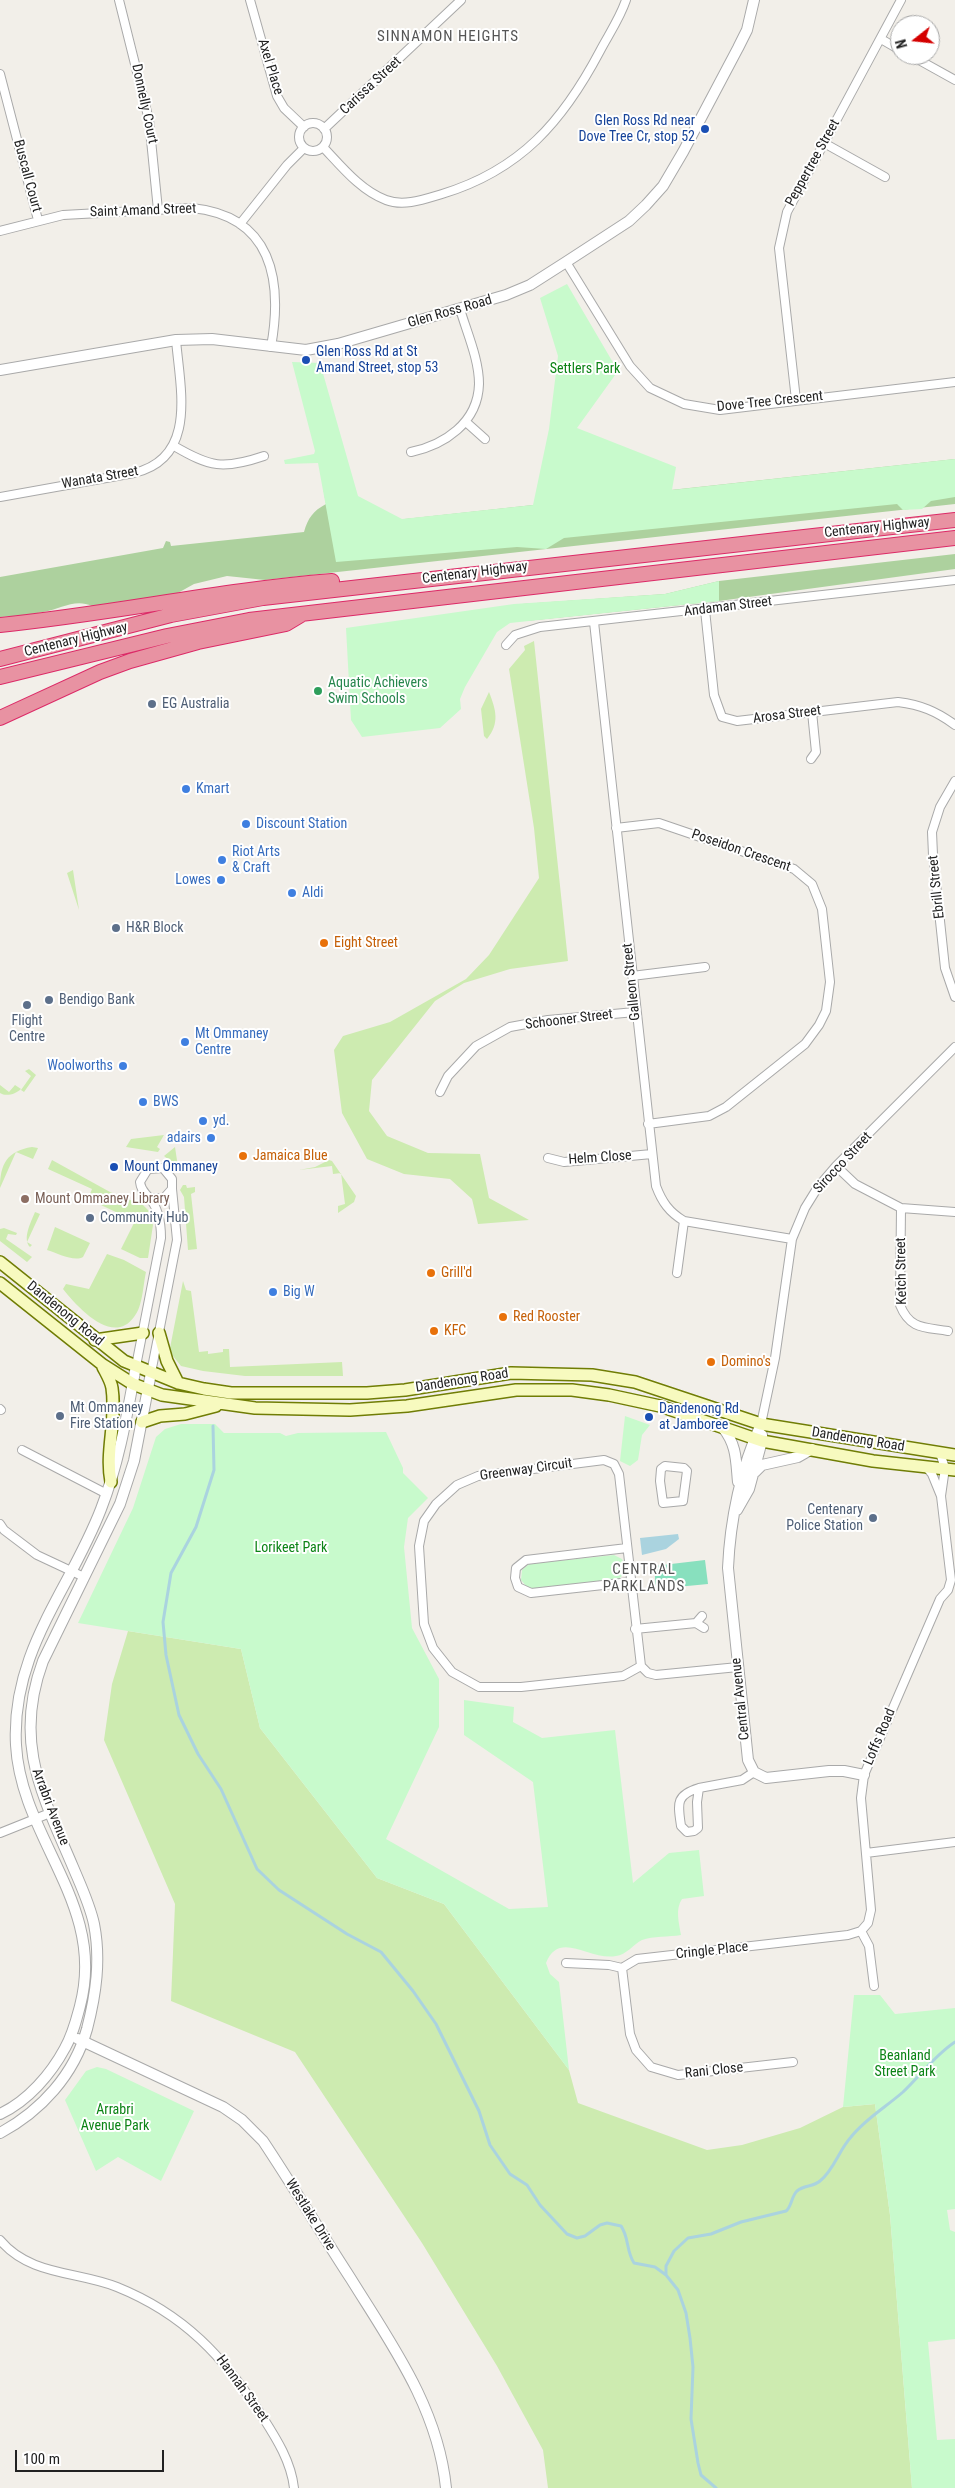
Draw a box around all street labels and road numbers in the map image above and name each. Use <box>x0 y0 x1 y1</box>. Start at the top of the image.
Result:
street label: Axel Place <box>254 37 286 97</box>
street label: Carissa Street <box>337 53 405 119</box>
street label: Donnelly Court <box>127 63 161 145</box>
street label: Peppertree Street <box>782 117 844 209</box>
street label: Buscall Court <box>9 138 45 214</box>
street label: Saint Amand Street <box>90 201 196 221</box>
street label: Glen Ross Road <box>406 292 494 332</box>
street label: Dove Tree Crescent <box>716 388 824 416</box>
street label: Wanata Street <box>60 463 140 493</box>
street label: Centenary Highway <box>823 514 931 542</box>
street label: Centenary Highway <box>421 558 529 588</box>
street label: Andaman Street <box>683 593 773 621</box>
street label: Centenary Highway <box>23 619 129 661</box>
street label: Arosa Street <box>752 702 822 728</box>
street label: Poseidon Crescent <box>689 826 793 876</box>
street label: Ebrill Street <box>925 854 949 920</box>
street label: Galleon Street <box>620 942 644 1022</box>
street label: Schooner Street <box>524 1006 614 1034</box>
street label: Sirocco Street <box>810 1129 876 1197</box>
street label: Helm Close <box>568 1147 632 1169</box>
street label: Ketch Street <box>893 1237 911 1305</box>
street label: Dandenong Road <box>23 1278 107 1350</box>
street label: Dandenong Road <box>414 1365 510 1397</box>
street label: Dandenong Road <box>810 1424 906 1456</box>
street label: Greenway Circuit <box>479 1455 573 1485</box>
street label: Central Avenue <box>728 1657 754 1741</box>
street label: Loffs Road <box>860 1706 900 1768</box>
street label: Arrabri Avenue <box>28 1766 72 1848</box>
street label: Cringle Place <box>675 1939 749 1963</box>
street label: Rani Close <box>684 2060 744 2082</box>
street label: Westlake Drive <box>281 2176 339 2254</box>
street label: Hannah Street <box>212 2352 272 2426</box>

